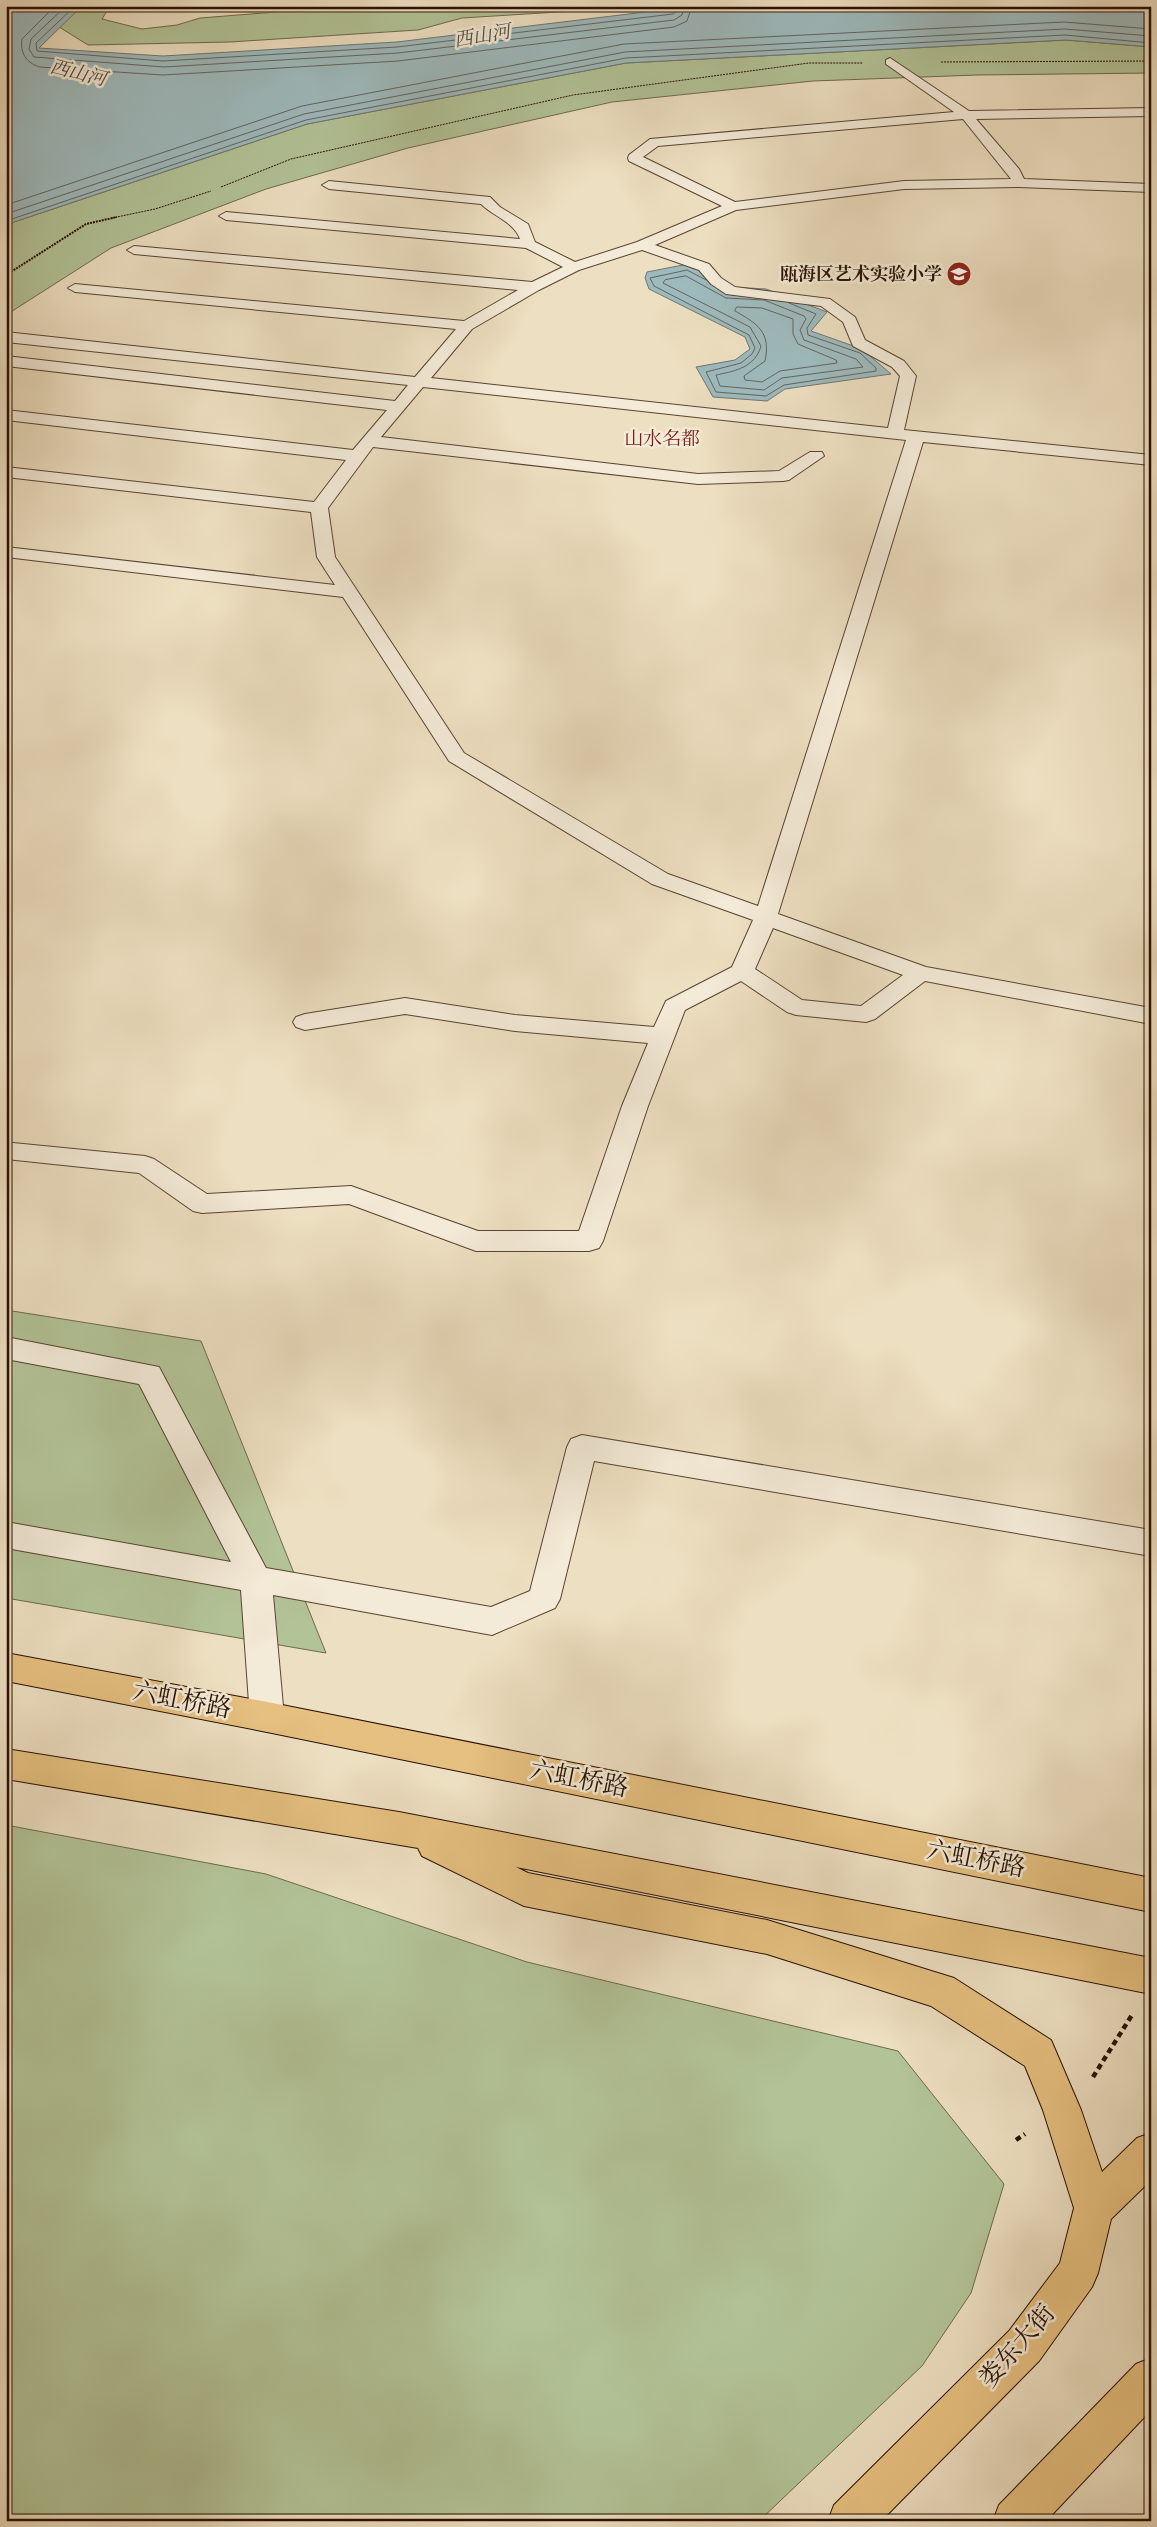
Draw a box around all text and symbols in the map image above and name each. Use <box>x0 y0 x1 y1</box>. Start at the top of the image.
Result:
water label: 西山河 <box>452 18 515 54</box>
water label: 西山河 <box>47 53 112 93</box>
school or university icon: 瓯海区艺术实验小学 <box>946 261 972 287</box>
place label: 瓯海区艺术实验小学 <box>780 262 942 287</box>
district label: 山水名都 <box>624 426 700 452</box>
street label: 六虹桥路 <box>130 1674 234 1726</box>
street label: 六虹桥路 <box>527 1753 631 1805</box>
street label: 六虹桥路 <box>924 1833 1028 1885</box>
street label: 娄东大街 <box>971 2297 1063 2395</box>

